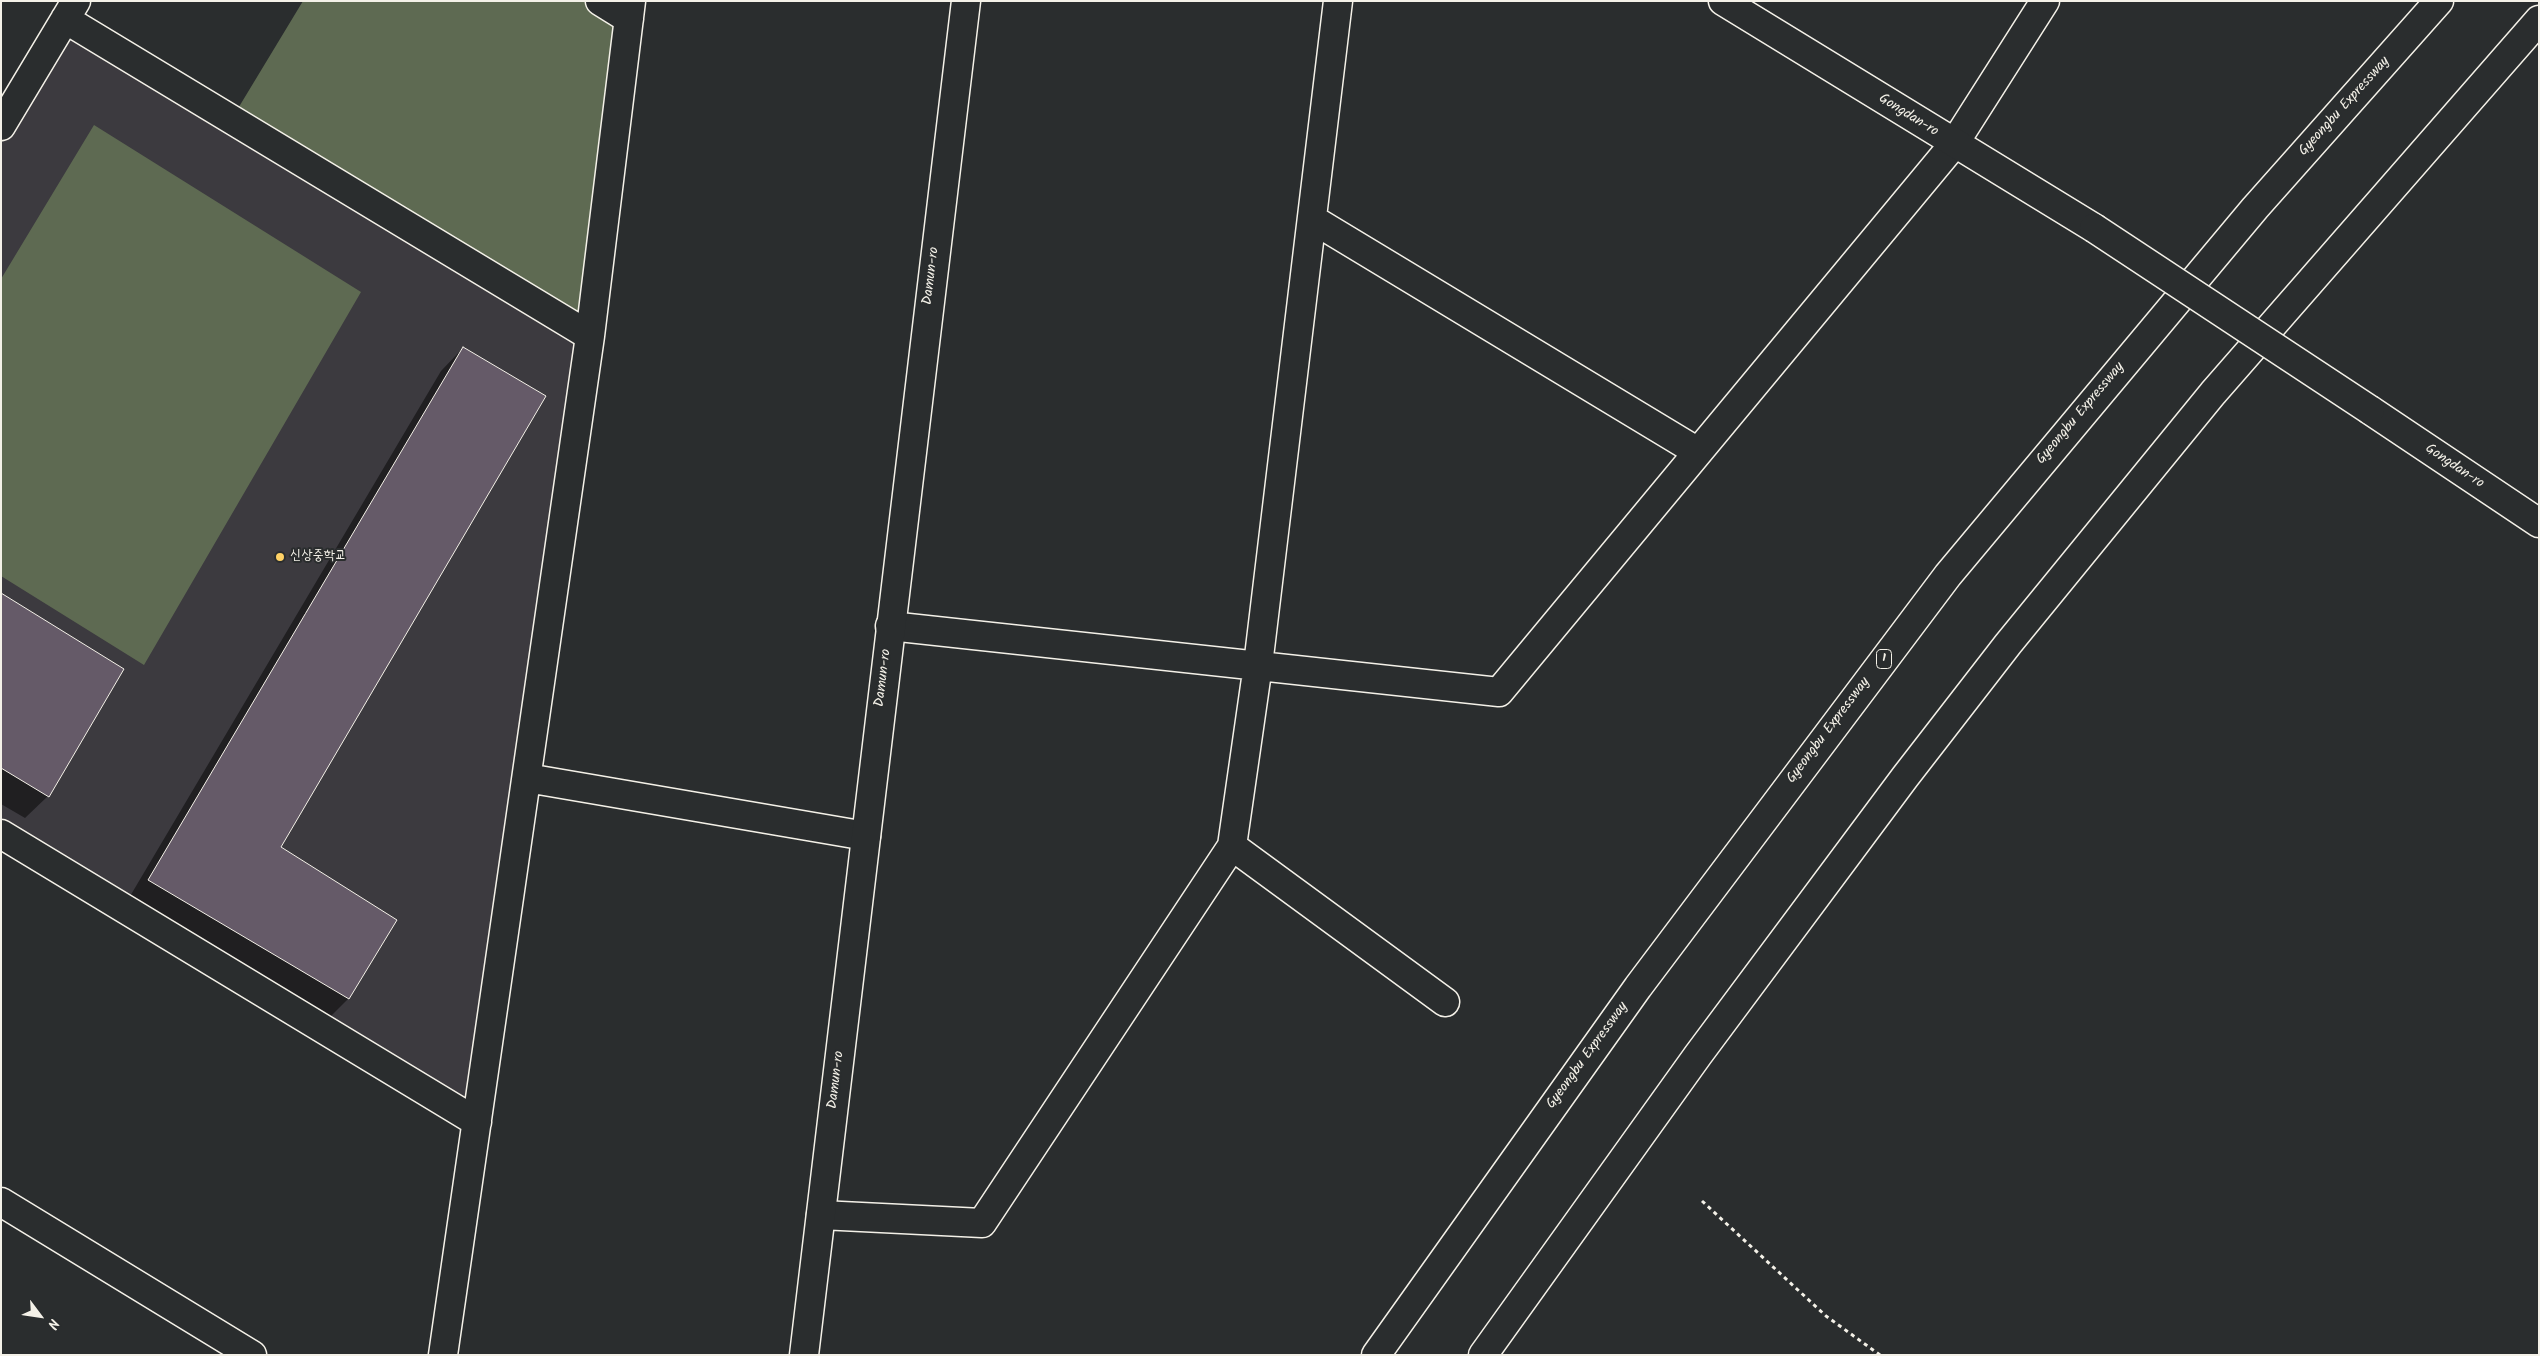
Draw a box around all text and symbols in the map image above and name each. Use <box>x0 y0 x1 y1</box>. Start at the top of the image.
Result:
street label: Gyeongbu Expressway <box>2296 54 2394 160</box>
street label: Gongdan-ro <box>1875 91 1941 141</box>
street label: Damun-ro <box>920 246 944 306</box>
street label: Gyeongbu Expressway <box>2033 360 2129 468</box>
street label: Gongdan-ro <box>2421 441 2487 493</box>
place label: 신상중학교 <box>290 549 346 565</box>
marker: 신상중학교 <box>274 551 286 563</box>
street label: Damun-ro <box>872 648 896 708</box>
road number: 1 <box>1876 650 1892 669</box>
street label: Gyeongbu Expressway <box>1784 675 1874 787</box>
street label: Gyeongbu Expressway <box>1544 999 1632 1113</box>
street label: Damun-ro <box>825 1050 849 1110</box>
north arrow <box>15 1291 65 1341</box>
text: N <box>41 1314 65 1333</box>

